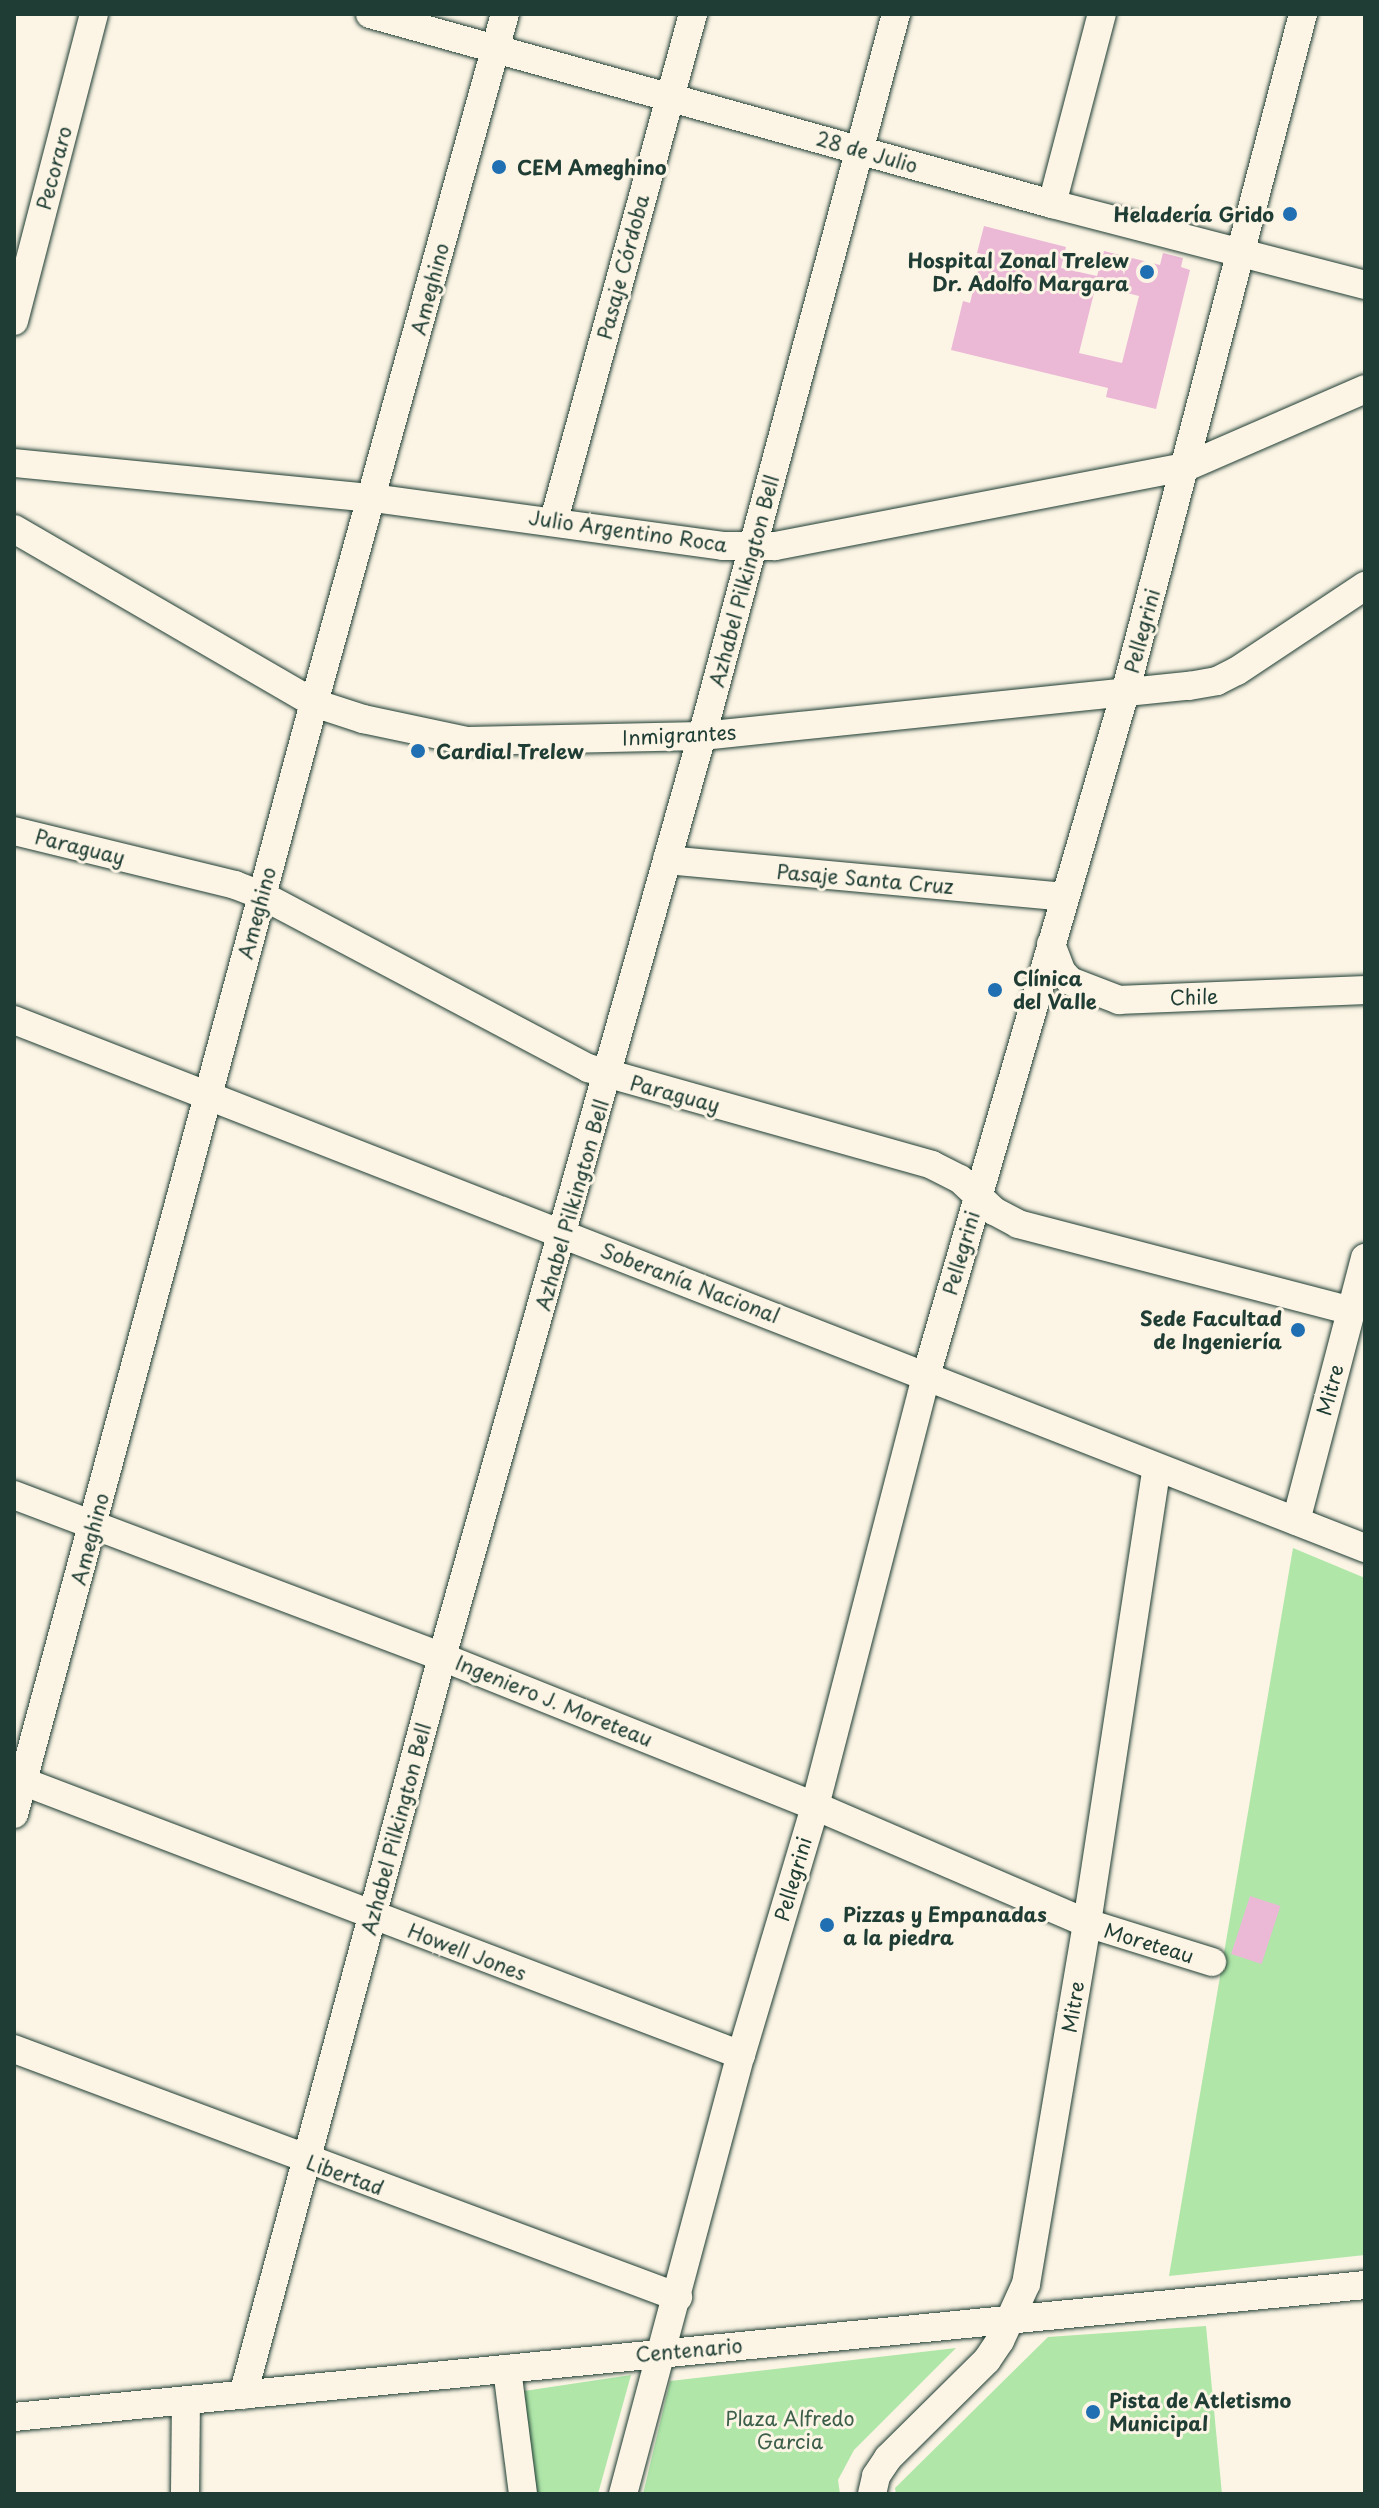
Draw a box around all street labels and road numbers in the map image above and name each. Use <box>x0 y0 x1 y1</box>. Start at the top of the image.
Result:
street label: Pecoraro <box>31 124 77 212</box>
street label: 28 de Julio <box>812 126 922 178</box>
street label: Pasaje Córdoba <box>592 192 654 342</box>
street label: Ameghino <box>406 240 454 338</box>
street label: Azhabel Pilkington Bell <box>704 471 784 691</box>
street label: Julio Argentino Roca <box>527 505 729 557</box>
street label: Pellegrini <box>1119 586 1165 676</box>
street label: Inmigrantes <box>621 720 737 750</box>
street label: Paraguay <box>33 824 127 870</box>
street label: Pasaje Santa Cruz <box>776 859 954 899</box>
street label: Ameghino <box>233 864 281 962</box>
street label: Chile <box>1169 984 1219 1010</box>
street label: Paraguay <box>628 1071 722 1117</box>
street label: Azhabel Pilkington Bell <box>530 1095 614 1315</box>
street label: Pellegrini <box>938 1208 984 1298</box>
street label: Soberanía Nacional <box>598 1238 782 1328</box>
street label: Mitre <box>1312 1362 1348 1418</box>
street label: Ameghino <box>66 1490 114 1588</box>
street label: Ingeniero J. Moreteau <box>452 1650 656 1752</box>
street label: Azhabel Pilkington Bell <box>356 1719 436 1939</box>
street label: Pellegrini <box>770 1834 816 1924</box>
street label: Howell Jones <box>404 1918 530 1986</box>
street label: Moreteau <box>1101 1918 1197 1968</box>
street label: Mitre <box>1057 1979 1089 2035</box>
street label: Libertad <box>303 2150 387 2200</box>
street label: Centenario <box>634 2333 744 2367</box>

